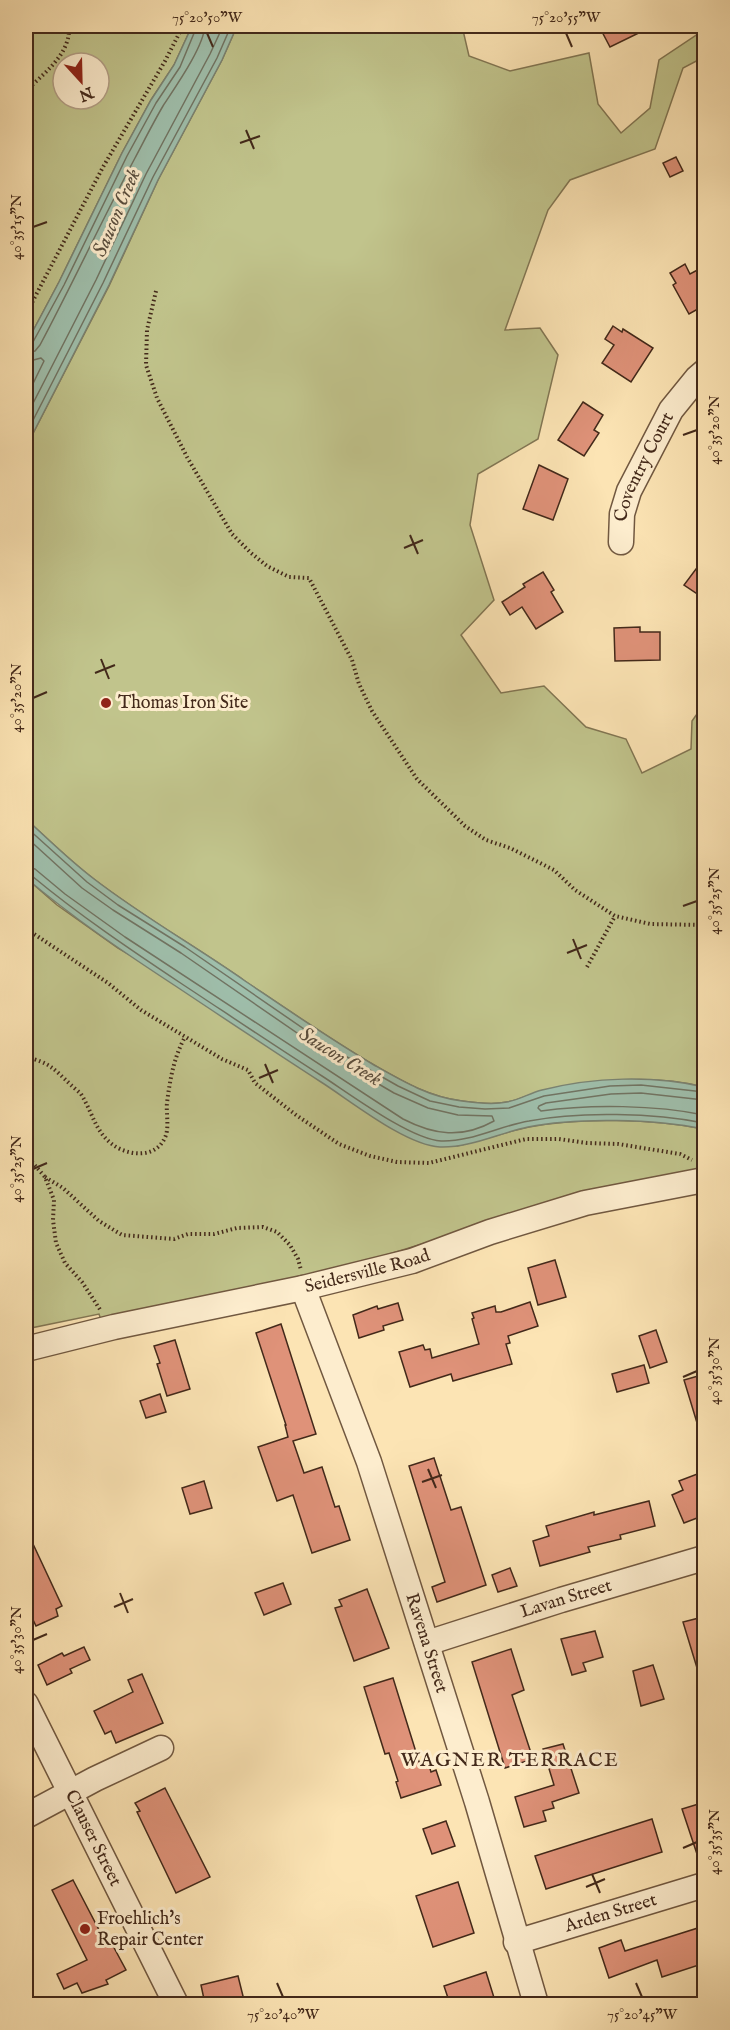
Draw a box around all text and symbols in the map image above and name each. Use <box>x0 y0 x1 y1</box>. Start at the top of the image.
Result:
text: 75°20'50"W <box>172 8 243 27</box>
text: 75°20'55"W <box>532 8 601 27</box>
north arrow <box>51 51 111 111</box>
text: N <box>76 81 97 105</box>
water label: Saucon Creek <box>87 165 147 261</box>
text: 40°35'15"N <box>7 194 26 260</box>
text: 40°35'20"N <box>705 395 724 465</box>
street label: Coventry Court <box>610 408 679 522</box>
text: 40°35'20"N <box>7 663 26 733</box>
place label: Thomas Iron Site <box>118 692 248 715</box>
marker: Thomas Iron Site <box>99 696 113 710</box>
text: 40°35'25"N <box>705 867 724 935</box>
water label: Saucon Creek <box>294 1022 386 1092</box>
text: 40°35'25"N <box>7 1135 26 1203</box>
street label: Seidersville Road <box>302 1244 434 1299</box>
text: 40°35'30"N <box>705 1337 724 1405</box>
street label: Lavan Street <box>518 1574 615 1624</box>
street label: Ravena Street <box>400 1590 453 1696</box>
text: 40°35'30"N <box>7 1606 26 1674</box>
district label: WAGNER TERRACE <box>401 1748 619 1773</box>
street label: Clauser Street <box>59 1786 127 1890</box>
text: 40°35'35"N <box>705 1809 724 1875</box>
street label: Arden Street <box>561 1888 660 1938</box>
place label: Froehlich's Repair Center <box>97 1908 204 1952</box>
marker: Froehlich's Repair Center <box>78 1922 92 1936</box>
text: 75°20'40"W <box>247 2005 320 2024</box>
text: 75°20'45"W <box>607 2005 678 2024</box>

